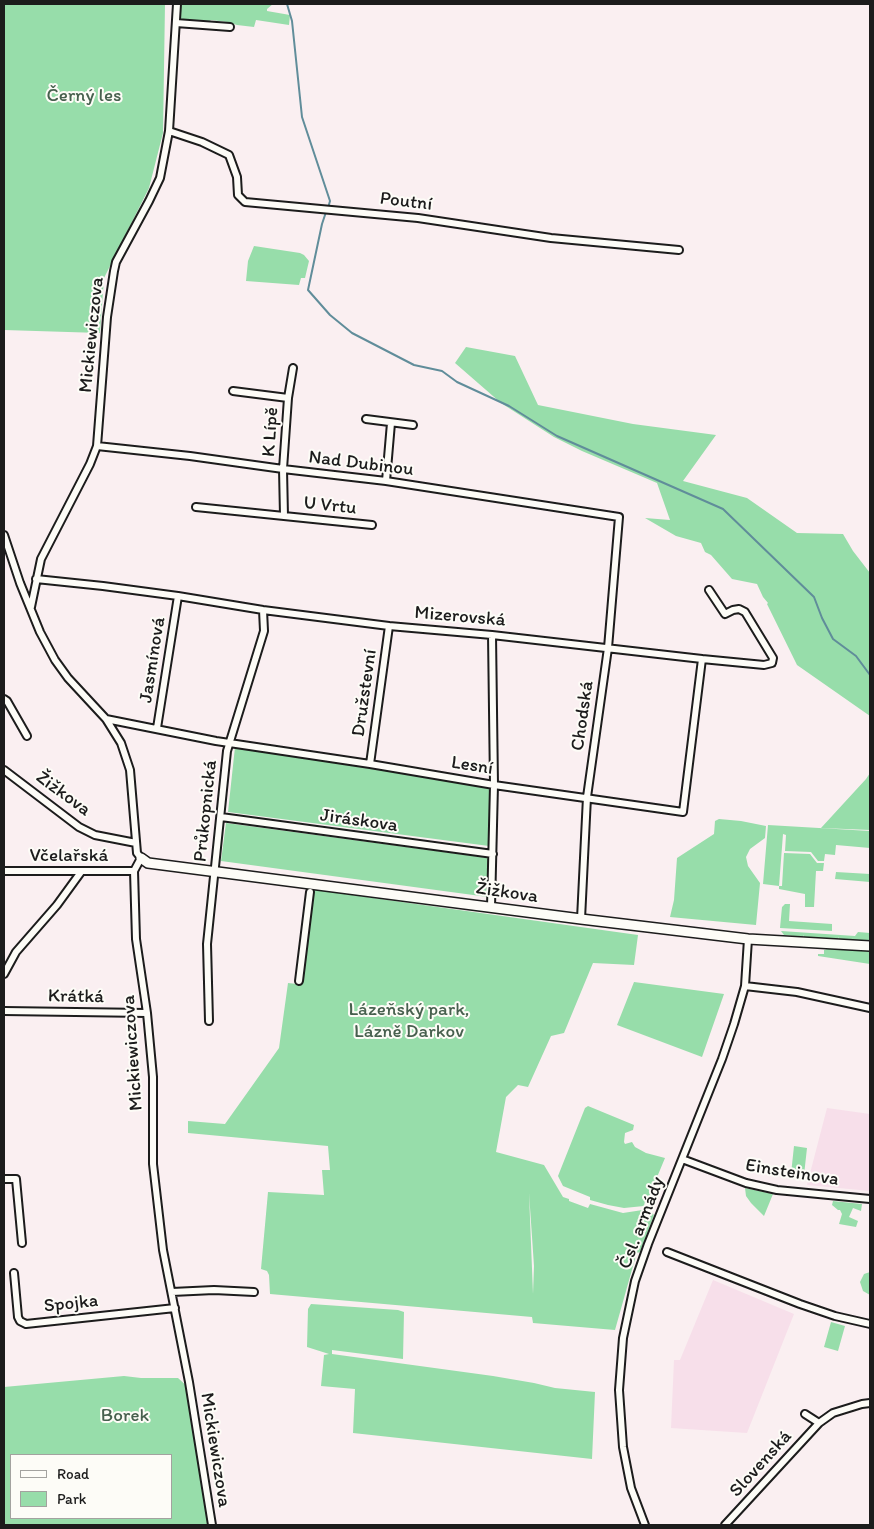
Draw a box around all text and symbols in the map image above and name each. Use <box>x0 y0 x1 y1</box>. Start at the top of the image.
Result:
park label: Černý les <box>46 85 122 107</box>
street label: Poutní <box>379 187 433 217</box>
street label: Mickiewiczova <box>75 276 109 394</box>
street label: K Lípě <box>258 406 284 458</box>
street label: Nad Dubinou <box>307 446 415 482</box>
street label: U Vrtu <box>302 492 358 520</box>
street label: Mizerovská <box>414 602 506 632</box>
street label: Jasmínová <box>135 616 171 704</box>
street label: Družstevní <box>348 648 382 738</box>
street label: Chodská <box>567 679 599 753</box>
street label: Lesní <box>449 751 495 781</box>
street label: Průkopnická <box>189 759 223 863</box>
street label: Žižkova <box>31 766 95 822</box>
street label: Jiráskova <box>319 804 399 838</box>
street label: Včelařská <box>30 845 108 867</box>
street label: Žižkova <box>474 877 540 909</box>
street label: Krátká <box>48 985 104 1009</box>
street label: Mickiewiczova <box>118 994 148 1112</box>
park label: Lázeňský park, Lázně Darkov <box>348 999 470 1043</box>
street label: Einsteinova <box>744 1154 840 1192</box>
street label: Čsl. armády <box>614 1174 670 1272</box>
street label: Spojka <box>43 1290 99 1318</box>
street label: Mickiewiczova <box>195 1391 235 1509</box>
park label: Borek <box>101 1405 149 1427</box>
street label: Slovenská <box>725 1426 797 1502</box>
legend <box>10 1454 172 1519</box>
text: Road <box>57 1465 89 1483</box>
text: Park <box>57 1490 87 1508</box>

